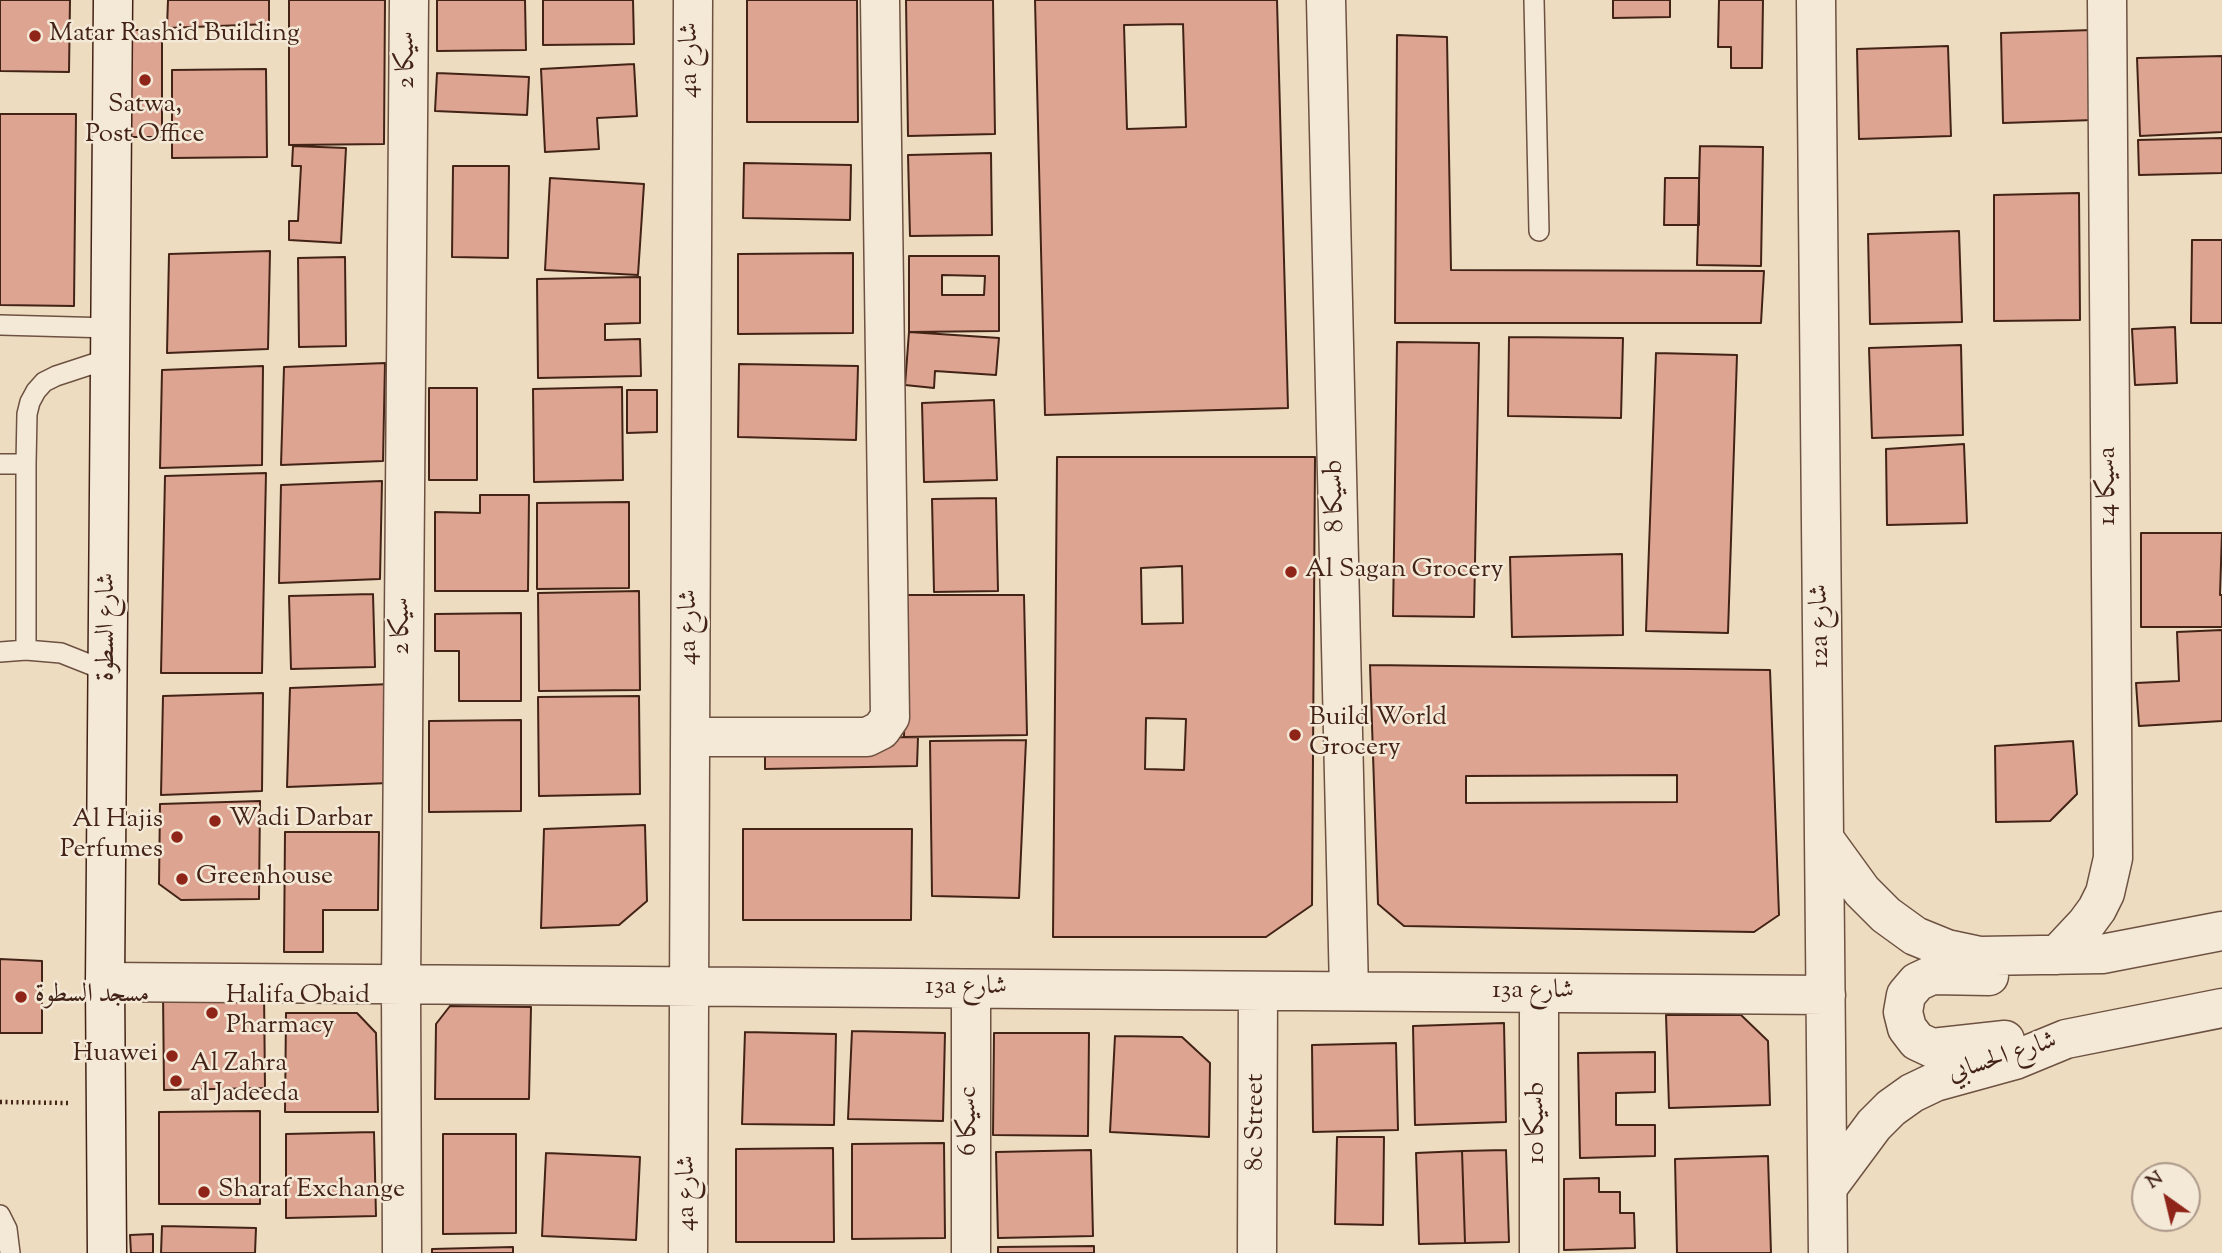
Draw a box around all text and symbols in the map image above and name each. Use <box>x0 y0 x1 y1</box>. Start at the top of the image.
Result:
place label: Matar Rashid Building <box>49 20 300 52</box>
street label: 4a شارع <box>676 22 708 98</box>
marker: Matar Rashid Building <box>27 28 43 44</box>
street label: سيكا 2 <box>393 31 425 89</box>
marker: Satwa, Post Office <box>137 72 153 88</box>
place label: Satwa, Post Office <box>85 91 205 152</box>
street label: سيكا 14a <box>2094 446 2126 526</box>
street label: سيكا 8b <box>1321 459 1353 533</box>
place label: Al Sagan Grocery <box>1305 556 1503 588</box>
marker: Al Sagan Grocery <box>1283 564 1299 580</box>
street label: شارع السطوة <box>93 573 125 681</box>
street label: 12a شارع <box>1806 584 1838 668</box>
street label: 4a شارع <box>675 589 707 665</box>
street label: سيكا 2 <box>388 597 420 655</box>
place label: Build World Grocery <box>1309 704 1447 766</box>
marker: Build World Grocery <box>1287 727 1303 743</box>
place label: Wadi Darbar <box>229 805 373 837</box>
place label: Al Hajis Perfumes <box>60 806 163 868</box>
marker: Wadi Darbar <box>207 813 223 829</box>
marker: Al Hajis Perfumes <box>169 829 185 845</box>
place label: Greenhouse <box>196 863 333 895</box>
marker: Greenhouse <box>174 871 190 887</box>
street label: 13a شارع <box>925 973 1007 1005</box>
street label: 13a شارع <box>1492 977 1574 1009</box>
place label: مسجد السطوة <box>35 981 149 1013</box>
place label: Halifa Obaid Pharmacy <box>226 982 370 1044</box>
marker: مسجد السطوة <box>13 989 29 1005</box>
marker: Halifa Obaid Pharmacy <box>204 1005 220 1021</box>
street label: شارع الحسابي <box>1945 1027 2061 1091</box>
place label: Huawei <box>73 1040 158 1072</box>
marker: Huawei <box>164 1048 180 1064</box>
place label: Al Zahra al Jadeeda <box>190 1050 299 1112</box>
marker: Al Zahra al Jadeeda <box>168 1073 184 1089</box>
street label: 8c Street <box>1242 1073 1274 1171</box>
street label: سيكا 10b <box>1523 1082 1555 1164</box>
street label: سيكا 6c <box>955 1086 987 1156</box>
street label: 4a شارع <box>673 1155 705 1231</box>
north arrow <box>2131 1162 2201 1232</box>
text: N <box>2141 1165 2169 1196</box>
place label: Sharaf Exchange <box>218 1176 405 1208</box>
marker: Sharaf Exchange <box>196 1184 212 1200</box>

